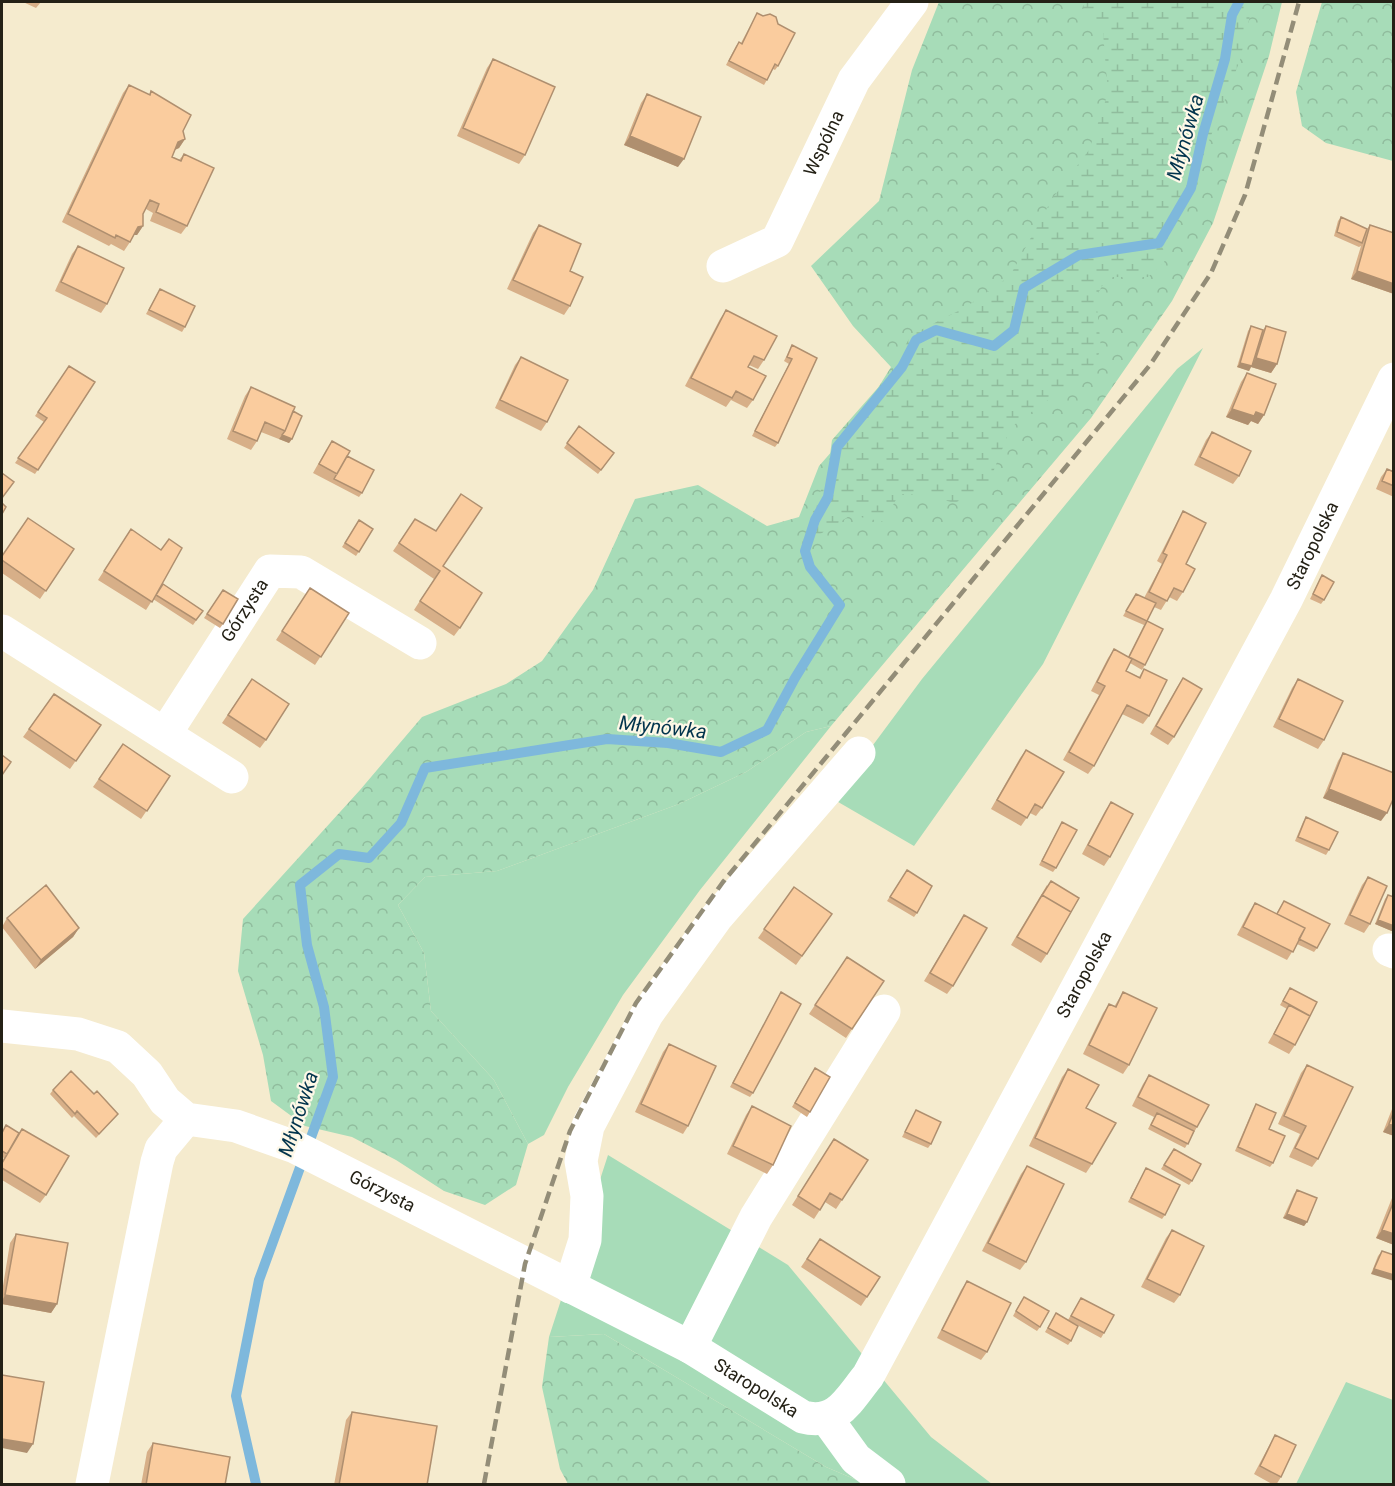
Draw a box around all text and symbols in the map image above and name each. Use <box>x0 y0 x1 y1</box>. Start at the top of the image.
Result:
water label: Młynówka <box>1161 91 1209 183</box>
street label: Wspólna <box>799 107 848 179</box>
street label: Staropolska <box>1282 498 1343 593</box>
street label: Górzysta <box>216 575 272 646</box>
water label: Młynówka <box>618 710 708 744</box>
street label: Staropolska <box>1052 927 1116 1021</box>
water label: Młynówka <box>273 1068 323 1160</box>
street label: Górzysta <box>346 1165 419 1216</box>
street label: Staropolska <box>710 1354 803 1422</box>

